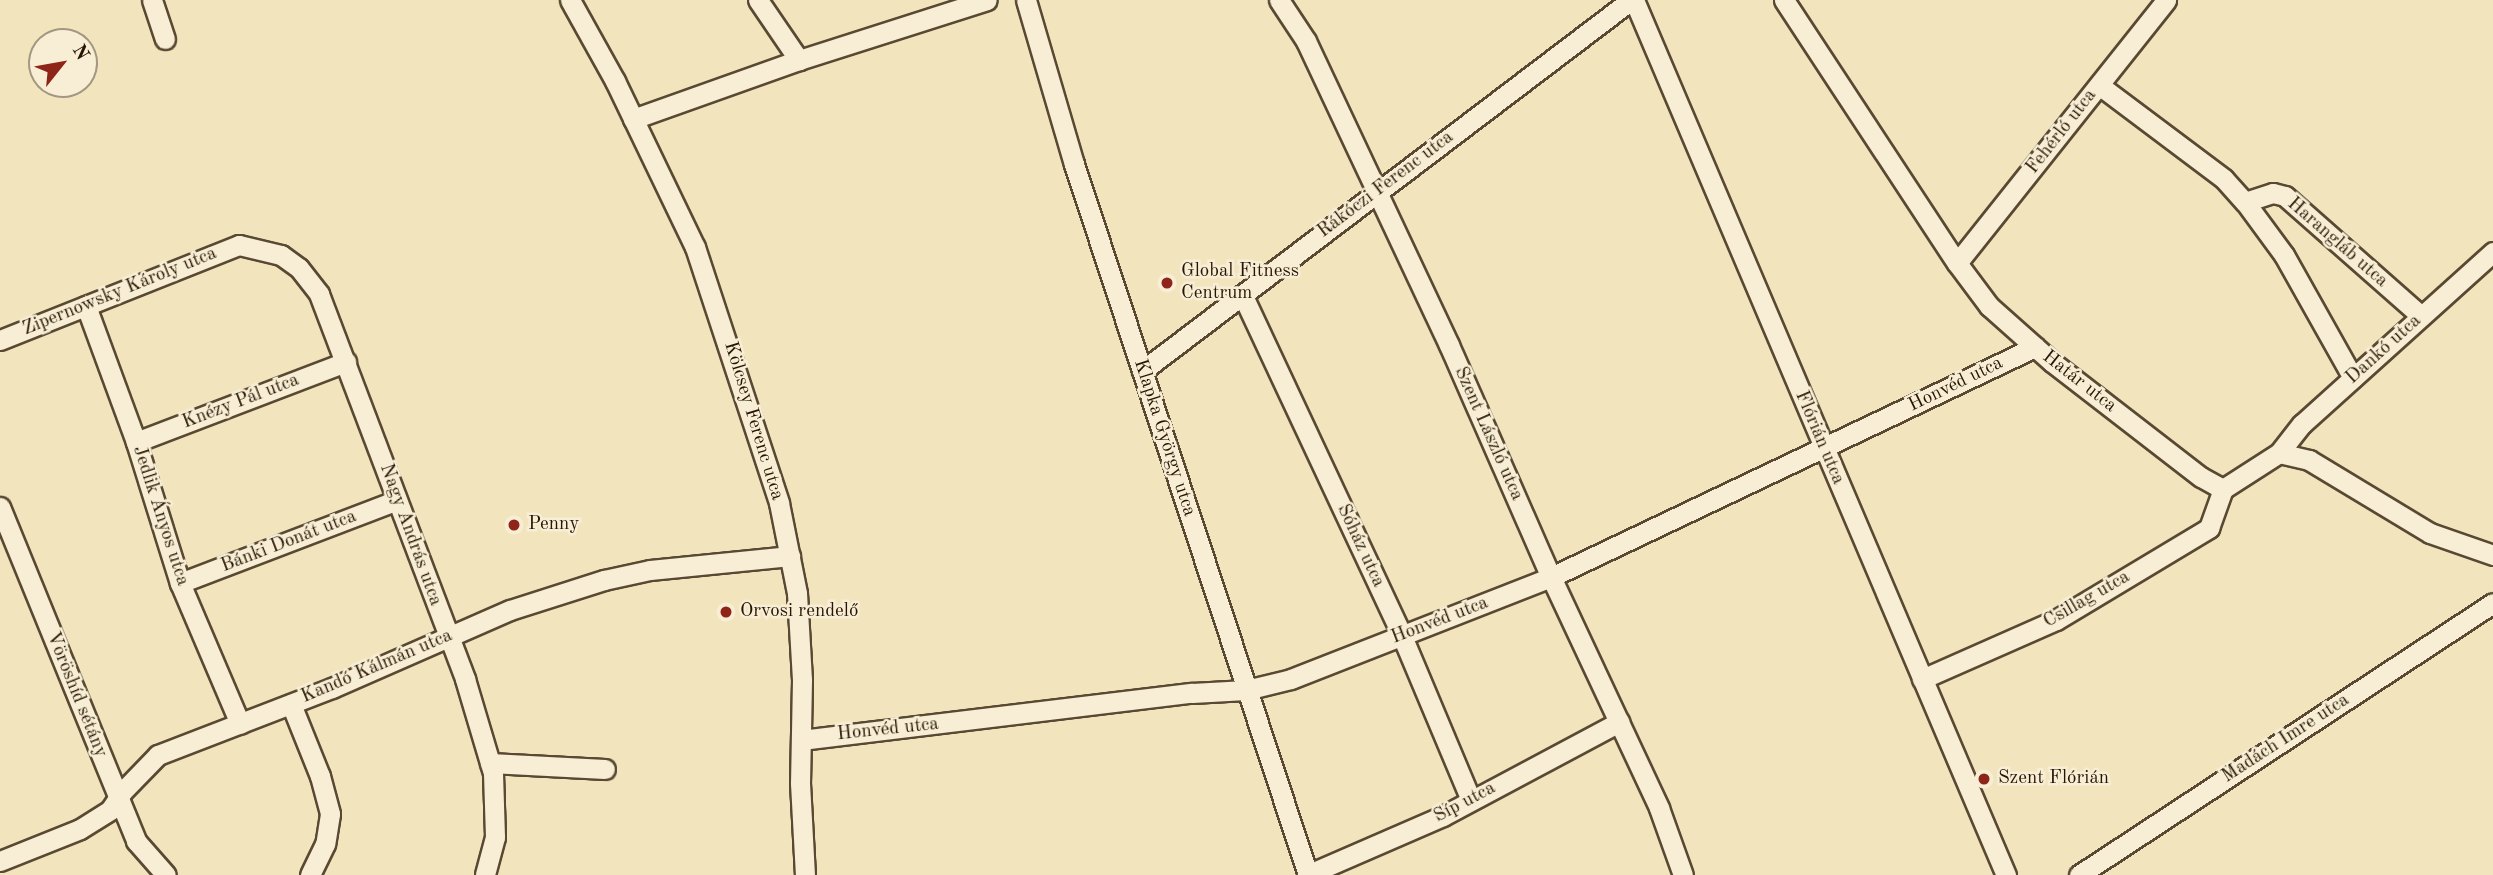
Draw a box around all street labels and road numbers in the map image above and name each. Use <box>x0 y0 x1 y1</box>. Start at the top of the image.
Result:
street label: Fehérló utca <box>2022 85 2102 179</box>
street label: Rákóczi Ferenc utca <box>1313 126 1459 244</box>
street label: Harangláb utca <box>2282 193 2392 293</box>
street label: Zipernowsky Károly utca <box>20 243 220 341</box>
street label: Dankó utca <box>2342 310 2426 390</box>
street label: Kölcsey Ferenc utca <box>718 339 788 503</box>
street label: Határ utca <box>2037 346 2121 418</box>
street label: Honvéd utca <box>1905 352 2007 418</box>
street label: Klapka György utca <box>1128 356 1200 520</box>
street label: Szent László utca <box>1448 364 1528 504</box>
street label: Knézy Pál utca <box>179 369 303 435</box>
street label: Flórián utca <box>1789 388 1849 488</box>
street label: Jedlik Ányos utca <box>127 443 193 589</box>
street label: Nagy András utca <box>374 461 446 609</box>
street label: Sóház utca <box>1331 501 1389 591</box>
street label: Bánki Donát utca <box>218 506 360 578</box>
street label: Csillag utca <box>2040 566 2134 634</box>
street label: Honvéd utca <box>1388 592 1492 650</box>
street label: Kandó Kálmán utca <box>298 625 456 709</box>
street label: Vöröshíd sétány <box>40 629 112 761</box>
street label: Madách Imre utca <box>2218 689 2354 789</box>
street label: Honvéd utca <box>836 713 940 747</box>
street label: Síp utca <box>1430 777 1500 829</box>

